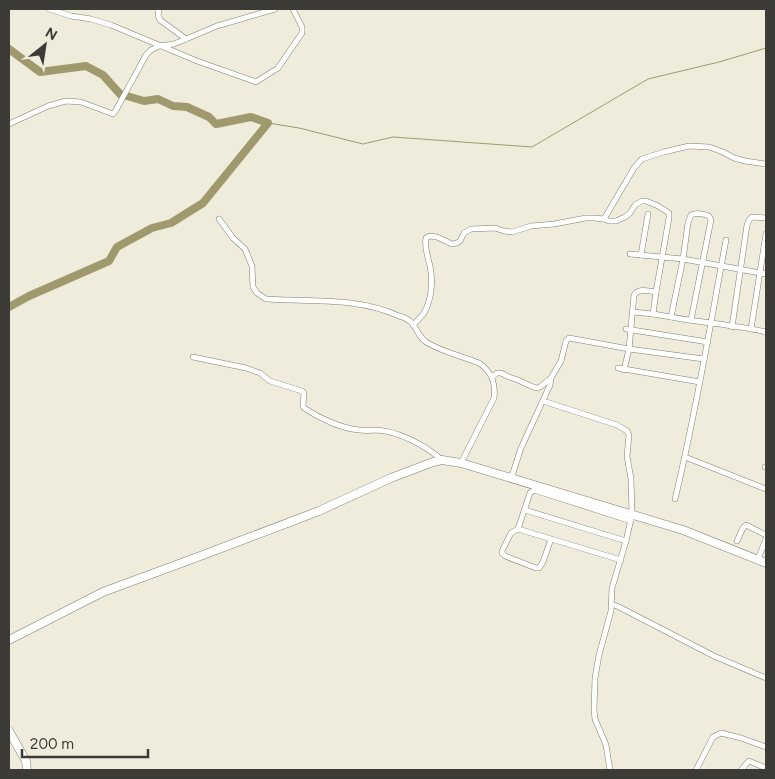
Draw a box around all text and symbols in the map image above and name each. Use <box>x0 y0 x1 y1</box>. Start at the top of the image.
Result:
north arrow <box>20 20 70 70</box>
text: N <box>42 24 60 44</box>
scale bar <box>22 726 149 758</box>
text: 200 m <box>30 735 74 753</box>

